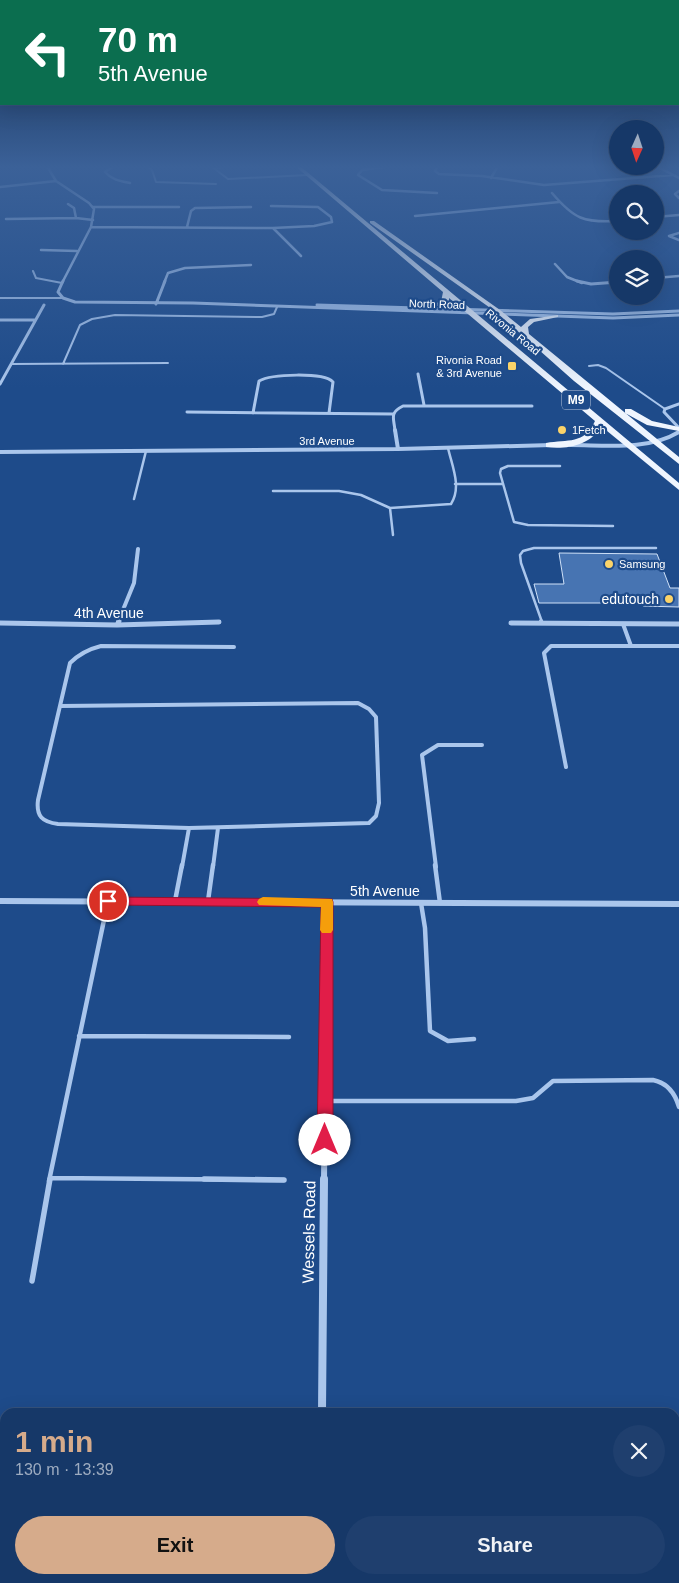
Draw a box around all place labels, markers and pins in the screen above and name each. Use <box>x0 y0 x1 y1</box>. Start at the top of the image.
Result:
place label: Rivonia Road & 3rd Avenue <box>436 354 502 379</box>
marker: Rivonia Road & 3rd Avenue <box>506 360 518 372</box>
marker: 1Fetch <box>556 424 568 436</box>
place label: 1Fetch <box>572 424 606 436</box>
marker: Samsung <box>603 558 615 570</box>
place label: Samsung <box>619 558 665 570</box>
place label: edutouch <box>601 591 659 607</box>
marker: edutouch <box>663 593 675 605</box>
pin <box>87 880 129 922</box>

